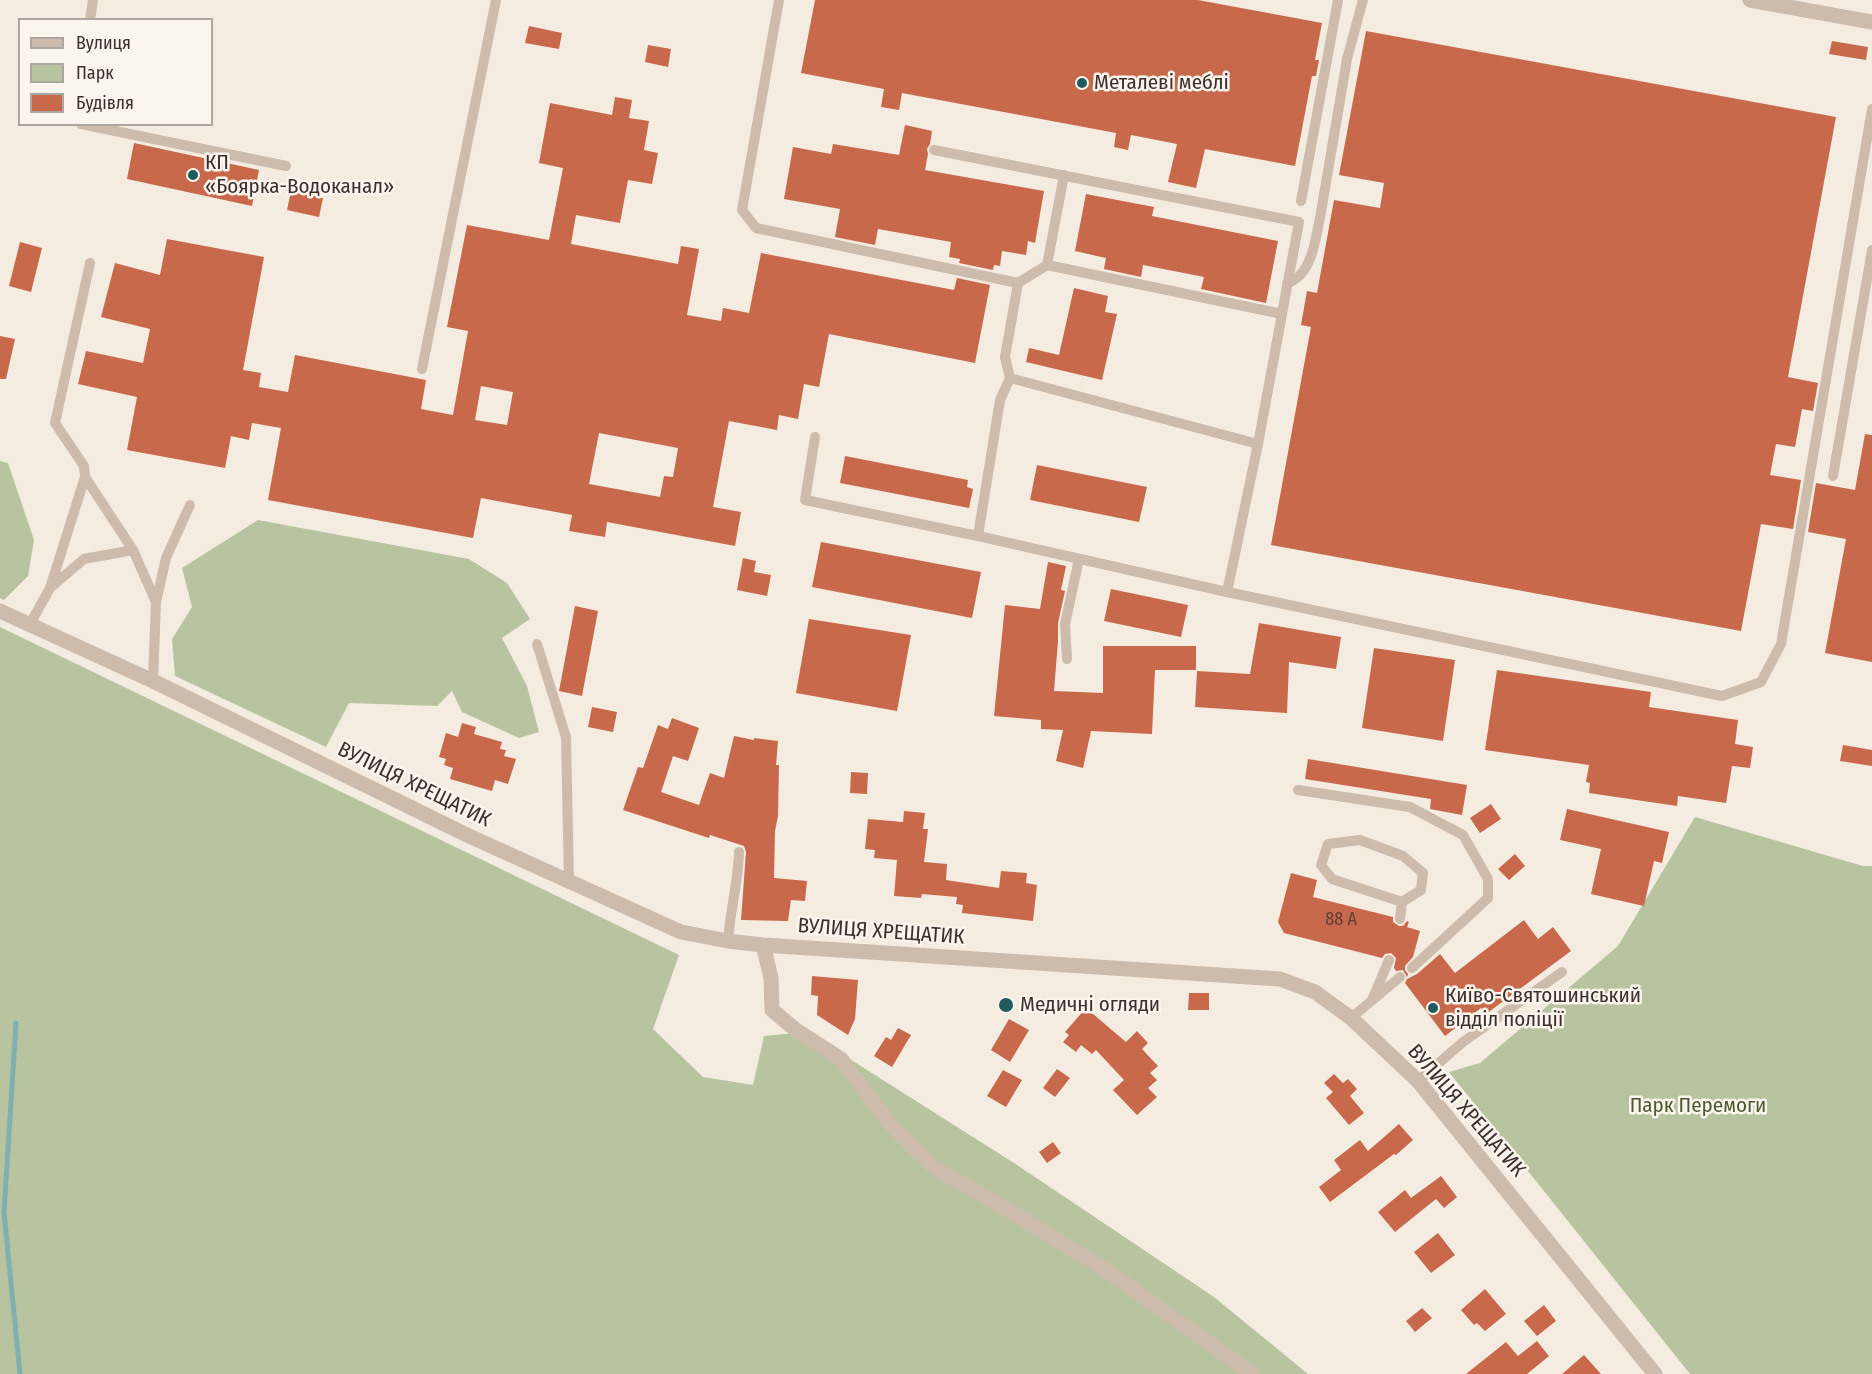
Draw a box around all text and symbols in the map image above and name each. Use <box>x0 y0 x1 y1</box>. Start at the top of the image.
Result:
legend <box>18 18 213 126</box>
text: Вулиця <box>76 32 131 54</box>
text: Парк <box>76 62 114 84</box>
place label: Металеві меблі <box>1094 70 1229 96</box>
marker: Металеві меблі <box>1075 76 1089 90</box>
text: Будівля <box>76 92 134 114</box>
place label: КП «Боярка-Водоканал» <box>205 150 394 200</box>
marker: КП «Боярка-Водоканал» <box>186 168 200 182</box>
street label: ВУЛИЦЯ ХРЕЩАТИК <box>333 737 495 833</box>
house number: 88 А <box>1325 909 1357 931</box>
street label: ВУЛИЦЯ ХРЕЩАТИК <box>797 914 965 950</box>
place label: Київо-Святошинський відділ поліції <box>1445 983 1641 1033</box>
place label: Медичні огляди <box>1020 992 1160 1018</box>
marker: Медичні огляди <box>997 996 1015 1014</box>
marker: Київо-Святошинський відділ поліції <box>1426 1001 1440 1015</box>
street label: ВУЛИЦЯ ХРЕЩАТИК <box>1402 1040 1530 1182</box>
park label: Парк Перемоги <box>1630 1093 1766 1119</box>

